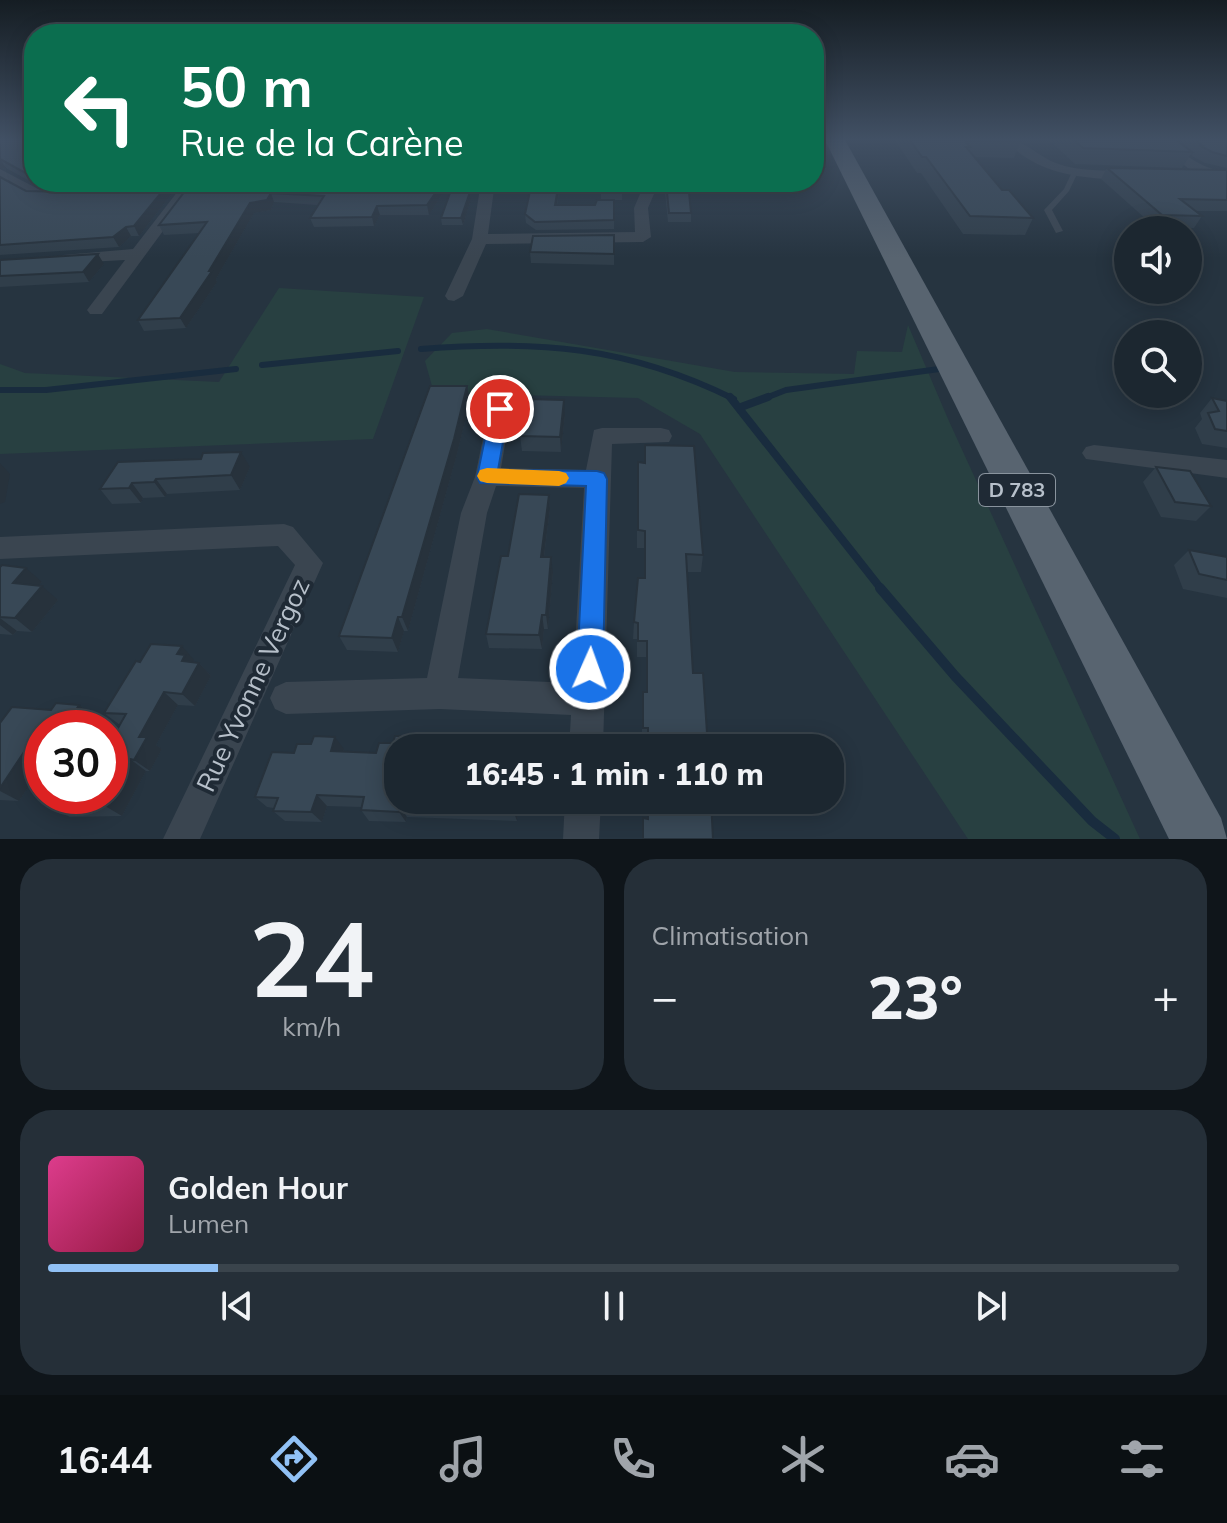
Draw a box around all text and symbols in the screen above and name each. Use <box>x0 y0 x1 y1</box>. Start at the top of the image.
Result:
text: 50 m <box>180 51 313 121</box>
icon: left <box>48 56 152 160</box>
text: Rue de la Carène <box>180 120 464 165</box>
map controls <box>1114 216 1202 408</box>
button: sound <box>1114 216 1202 304</box>
button: search <box>1114 320 1202 408</box>
pin <box>466 375 534 443</box>
icon: arrive <box>478 387 522 431</box>
road number: D 783 <box>979 474 1055 506</box>
street label: Rue Yvonne Vergoz <box>189 573 316 797</box>
position arrow <box>548 627 632 711</box>
speed limit sign: 30 <box>24 710 128 814</box>
text: 16:45 · 1 min · 110 m <box>464 755 764 793</box>
text: 24 <box>249 892 374 1023</box>
text: Climatisation <box>652 919 809 952</box>
text: 23° <box>868 959 963 1034</box>
text: − <box>652 969 678 1024</box>
text: + <box>1153 969 1179 1024</box>
text: km/h <box>282 1010 341 1043</box>
text: Golden Hour <box>168 1169 348 1207</box>
text: Lumen <box>168 1207 249 1240</box>
icon: previous <box>215 1284 259 1328</box>
icon: pause <box>592 1284 636 1328</box>
icon: next <box>969 1284 1013 1328</box>
icon: directions <box>266 1431 322 1487</box>
icon: music <box>435 1431 491 1487</box>
icon: phone <box>605 1431 661 1487</box>
icon: climate <box>775 1431 831 1487</box>
icon: car <box>944 1431 1000 1487</box>
icon: filters <box>1114 1431 1170 1487</box>
text: 16:44 <box>57 1437 152 1482</box>

